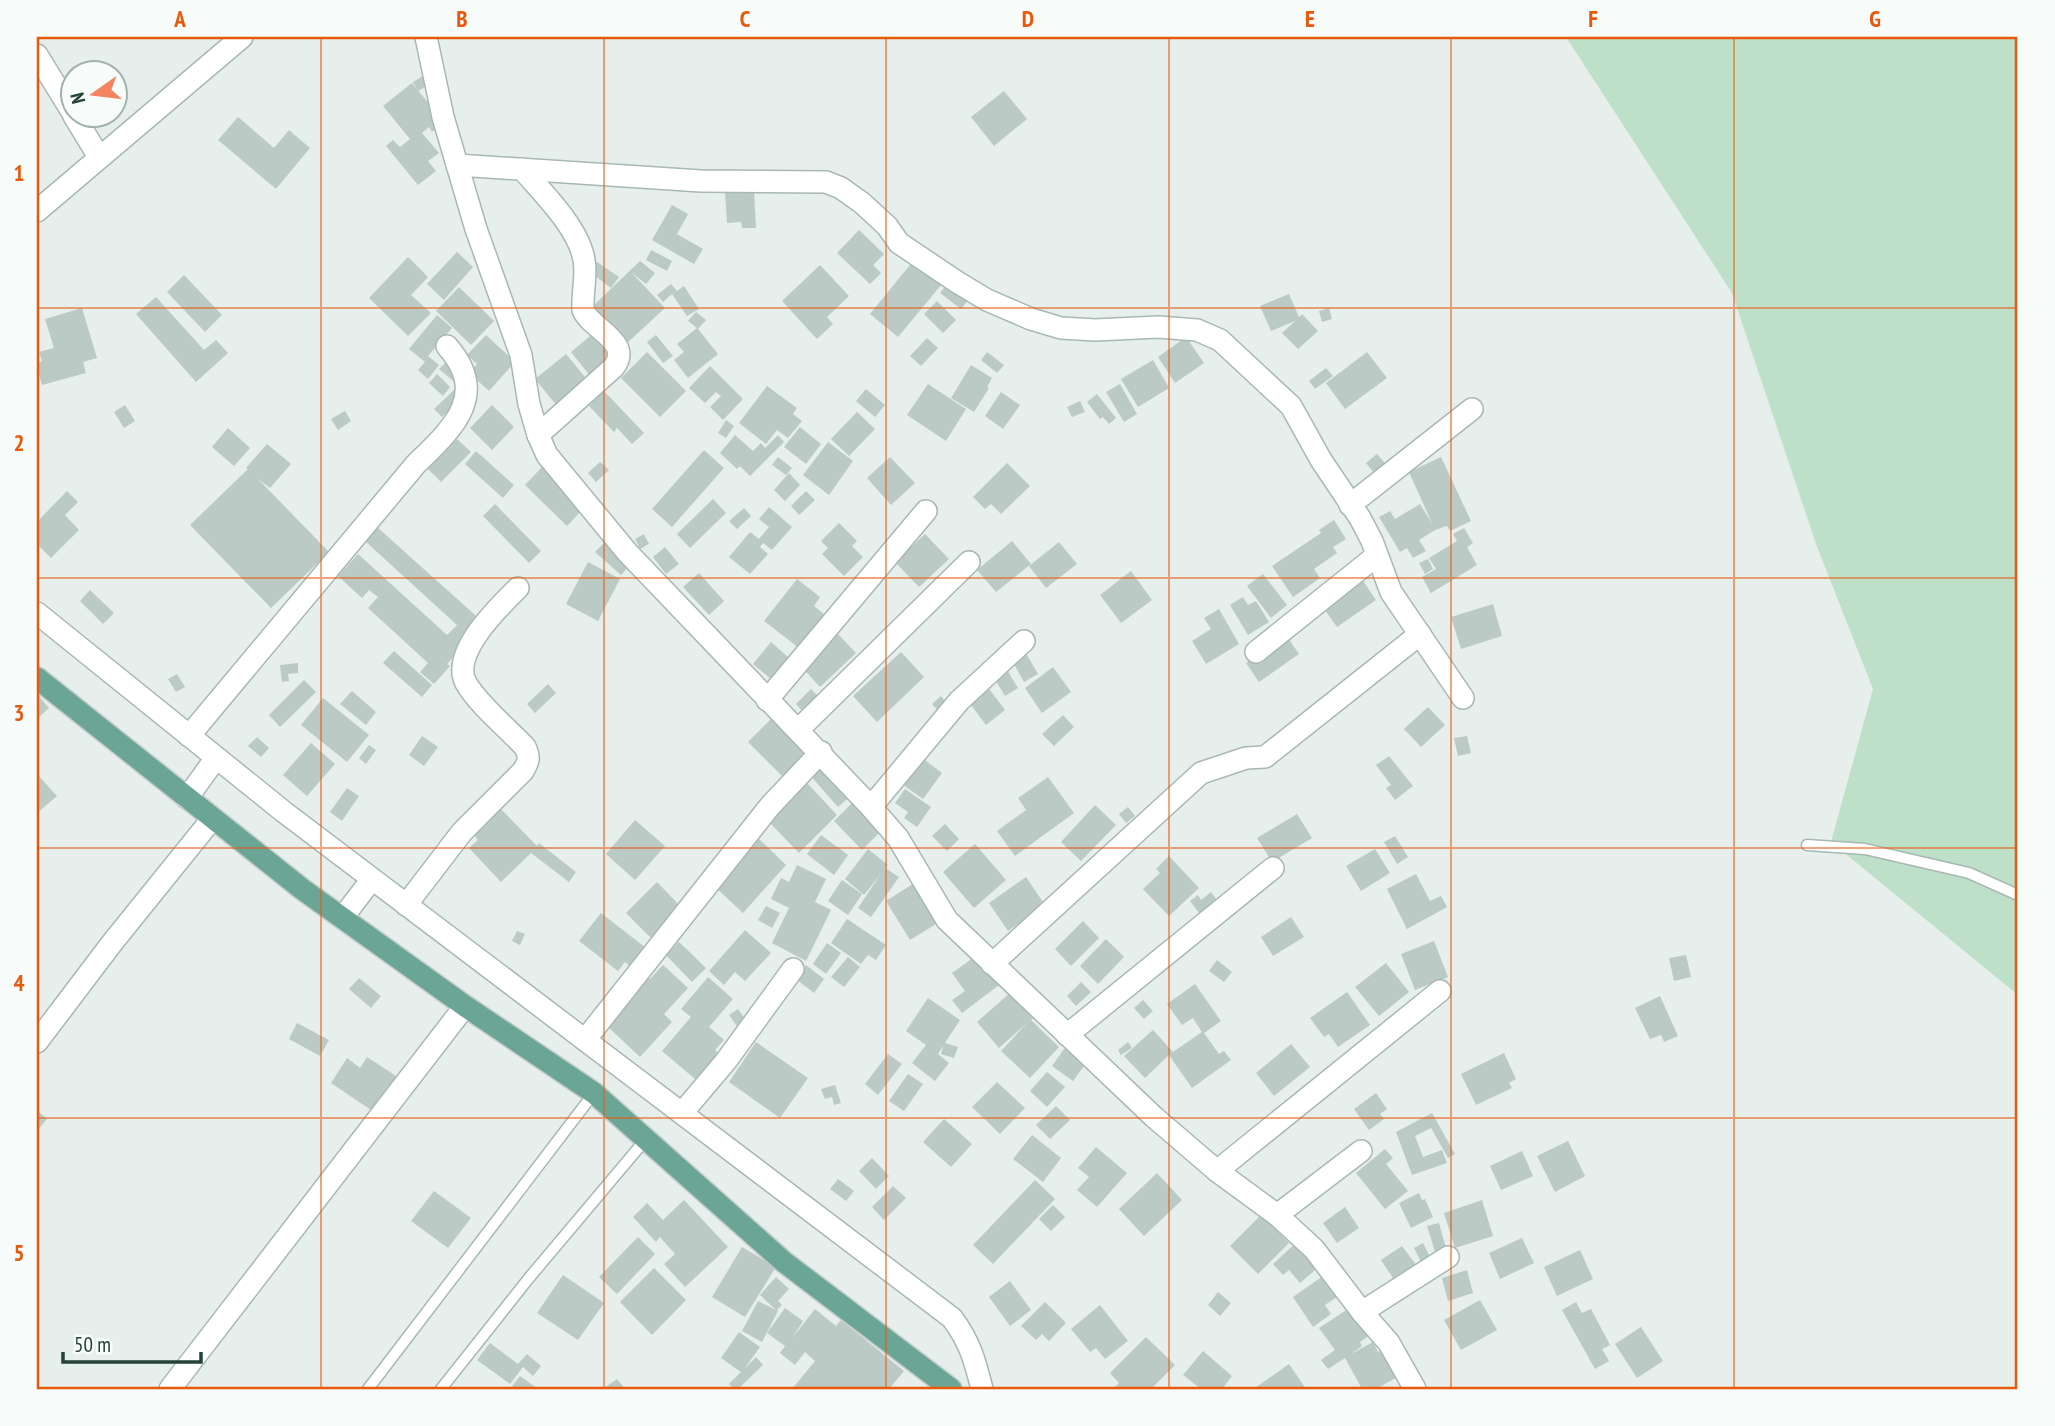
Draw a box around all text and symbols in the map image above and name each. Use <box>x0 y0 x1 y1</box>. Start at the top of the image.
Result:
text: A <box>173 4 186 33</box>
text: B <box>456 4 468 33</box>
text: C <box>740 4 751 33</box>
text: D <box>1022 4 1034 33</box>
text: E <box>1305 4 1315 33</box>
text: F <box>1588 4 1598 33</box>
text: G <box>1869 4 1881 33</box>
north arrow <box>60 60 130 130</box>
text: N <box>65 90 90 106</box>
text: 1 <box>14 158 25 187</box>
text: 2 <box>14 428 25 457</box>
text: 3 <box>14 698 25 727</box>
text: 4 <box>14 968 25 997</box>
text: 5 <box>14 1238 25 1267</box>
scale bar <box>63 1321 201 1365</box>
text: 50 m <box>74 1331 111 1358</box>

